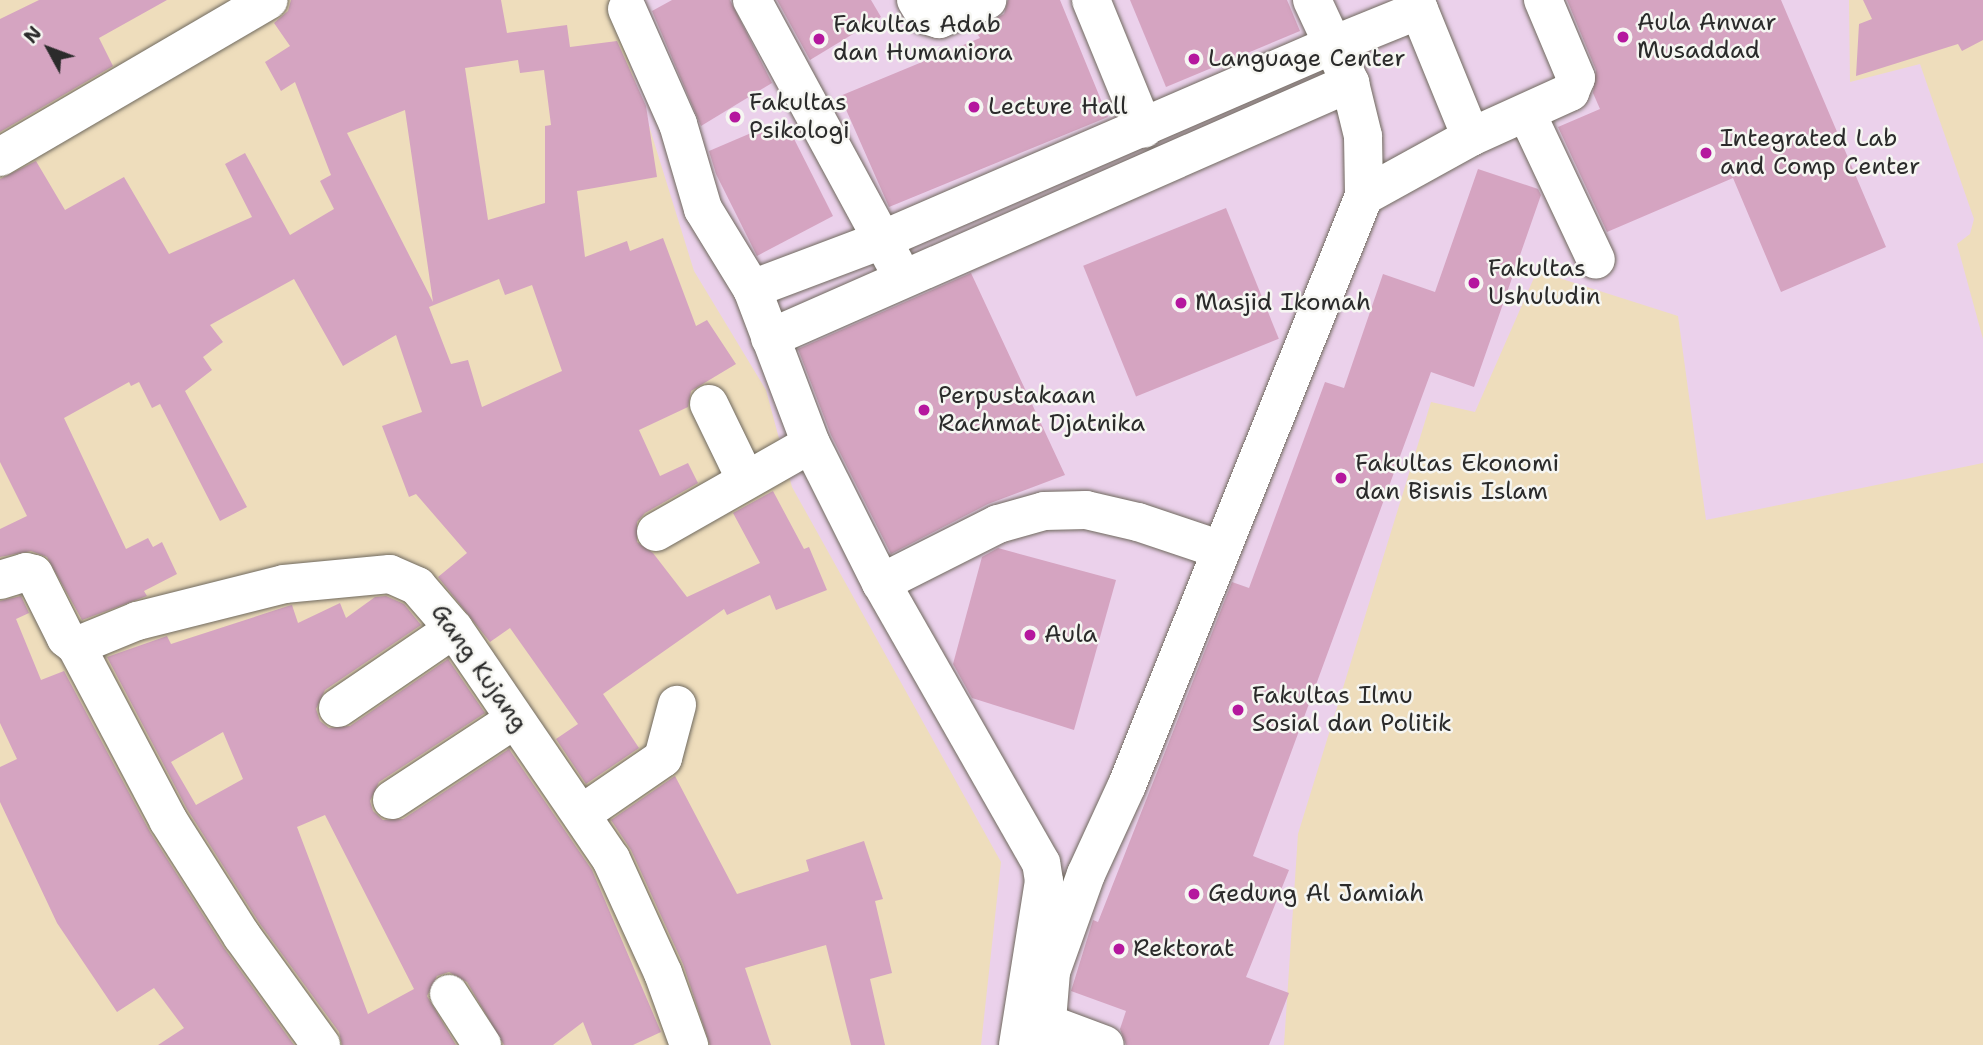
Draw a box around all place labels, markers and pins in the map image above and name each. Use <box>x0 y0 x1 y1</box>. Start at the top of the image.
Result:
place label: Aula Anwar Musaddad <box>1637 9 1777 65</box>
place label: Fakultas Adab dan Humaniora <box>833 11 1013 67</box>
marker: Aula Anwar Musaddad <box>1615 29 1631 45</box>
marker: Fakultas Adab dan Humaniora <box>811 31 827 47</box>
place label: Language Center <box>1208 45 1406 73</box>
marker: Language Center <box>1186 51 1202 67</box>
place label: Fakultas Psikologi <box>749 89 850 145</box>
place label: Lecture Hall <box>988 93 1127 121</box>
marker: Lecture Hall <box>966 99 982 115</box>
marker: Fakultas Psikologi <box>727 109 743 125</box>
place label: Integrated Lab and Comp Center <box>1720 125 1920 181</box>
marker: Integrated Lab and Comp Center <box>1698 145 1714 161</box>
place label: Fakultas Ushuludin <box>1488 255 1601 311</box>
marker: Fakultas Ushuludin <box>1466 275 1482 291</box>
place label: Masjid Ikomah <box>1195 289 1371 317</box>
marker: Masjid Ikomah <box>1173 295 1189 311</box>
place label: Perpustakaan Rachmat Djatnika <box>938 382 1145 438</box>
marker: Perpustakaan Rachmat Djatnika <box>916 402 932 418</box>
place label: Fakultas Ekonomi dan Bisnis Islam <box>1355 450 1559 506</box>
marker: Fakultas Ekonomi dan Bisnis Islam <box>1333 470 1349 486</box>
place label: Aula <box>1044 621 1097 649</box>
marker: Aula <box>1022 627 1038 643</box>
place label: Fakultas Ilmu Sosial dan Politik <box>1252 682 1452 738</box>
marker: Fakultas Ilmu Sosial dan Politik <box>1230 702 1246 718</box>
place label: Gedung Al Jamiah <box>1208 880 1424 908</box>
marker: Gedung Al Jamiah <box>1186 886 1202 902</box>
place label: Rektorat <box>1133 935 1234 963</box>
marker: Rektorat <box>1111 941 1127 957</box>

